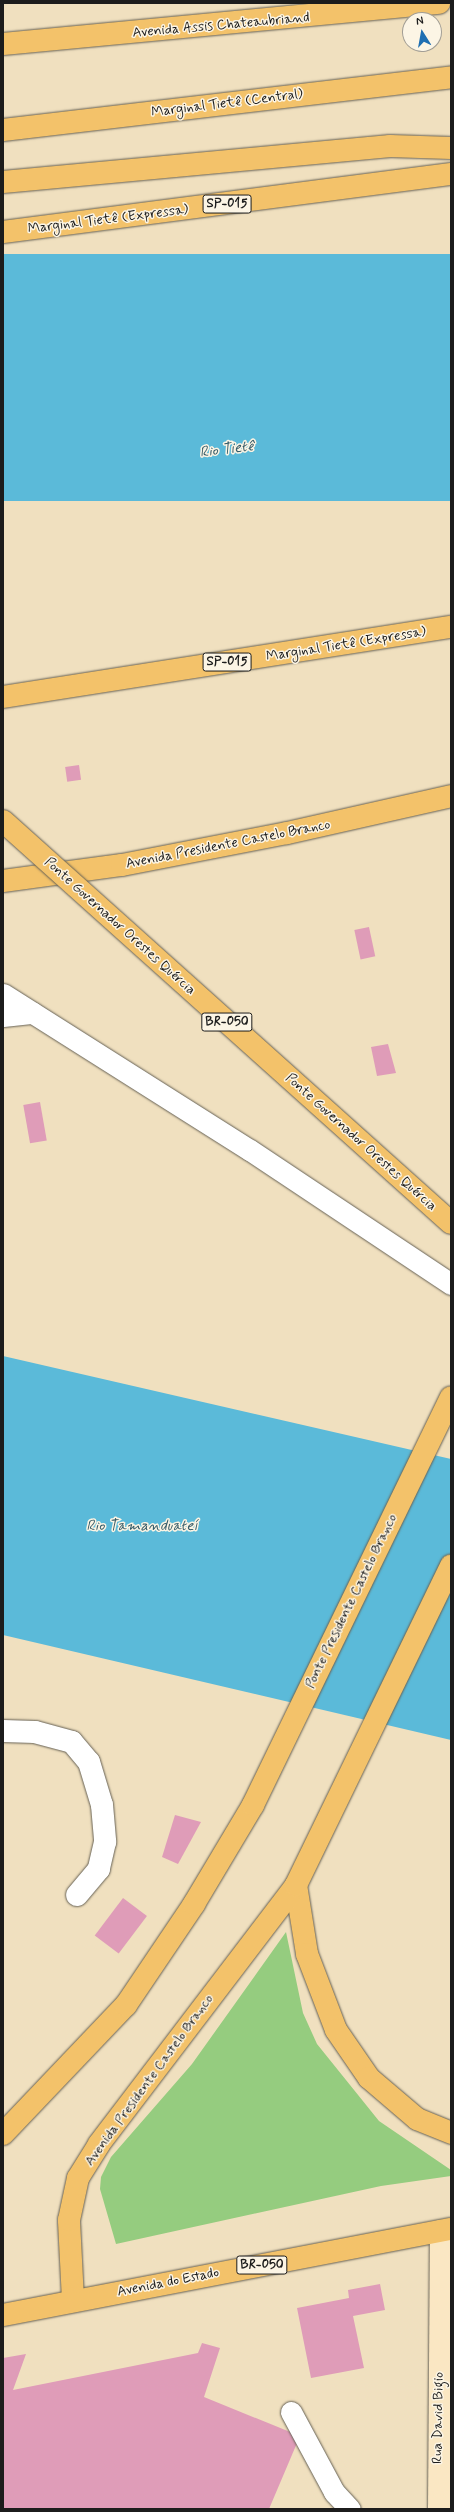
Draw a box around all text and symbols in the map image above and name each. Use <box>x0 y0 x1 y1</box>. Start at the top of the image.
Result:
street label: Avenida Assis Chateaubriand <box>131 9 311 41</box>
north arrow <box>402 12 442 52</box>
text: N <box>415 14 425 29</box>
street label: Marginal Tietê (Central) <box>152 86 302 120</box>
road number: SP-015 <box>202 193 252 215</box>
street label: Marginal Tietê (Expressa) <box>29 201 187 237</box>
water label: Rio Tietê <box>200 438 254 462</box>
street label: Marginal Tietê (Expressa) <box>267 623 425 665</box>
road number: SP-015 <box>202 651 252 673</box>
street label: Avenida Presidente Castelo Branco <box>124 816 332 872</box>
street label: Ponte Governador Orestes Quércia <box>40 853 200 999</box>
road number: BR-050 <box>201 1011 253 1033</box>
street label: Ponte Governador Orestes Quércia <box>281 1069 441 1215</box>
street label: Ponte Presidente Castelo Branco <box>301 1510 401 1692</box>
water label: Rio Tamanduateí <box>88 1518 196 1536</box>
street label: Avenida Presidente Castelo Branco <box>81 1991 217 2169</box>
road number: BR-050 <box>236 2254 288 2276</box>
street label: Avenida do Estado <box>115 2264 221 2300</box>
street label: Rua David Bigio <box>429 2373 447 2463</box>

